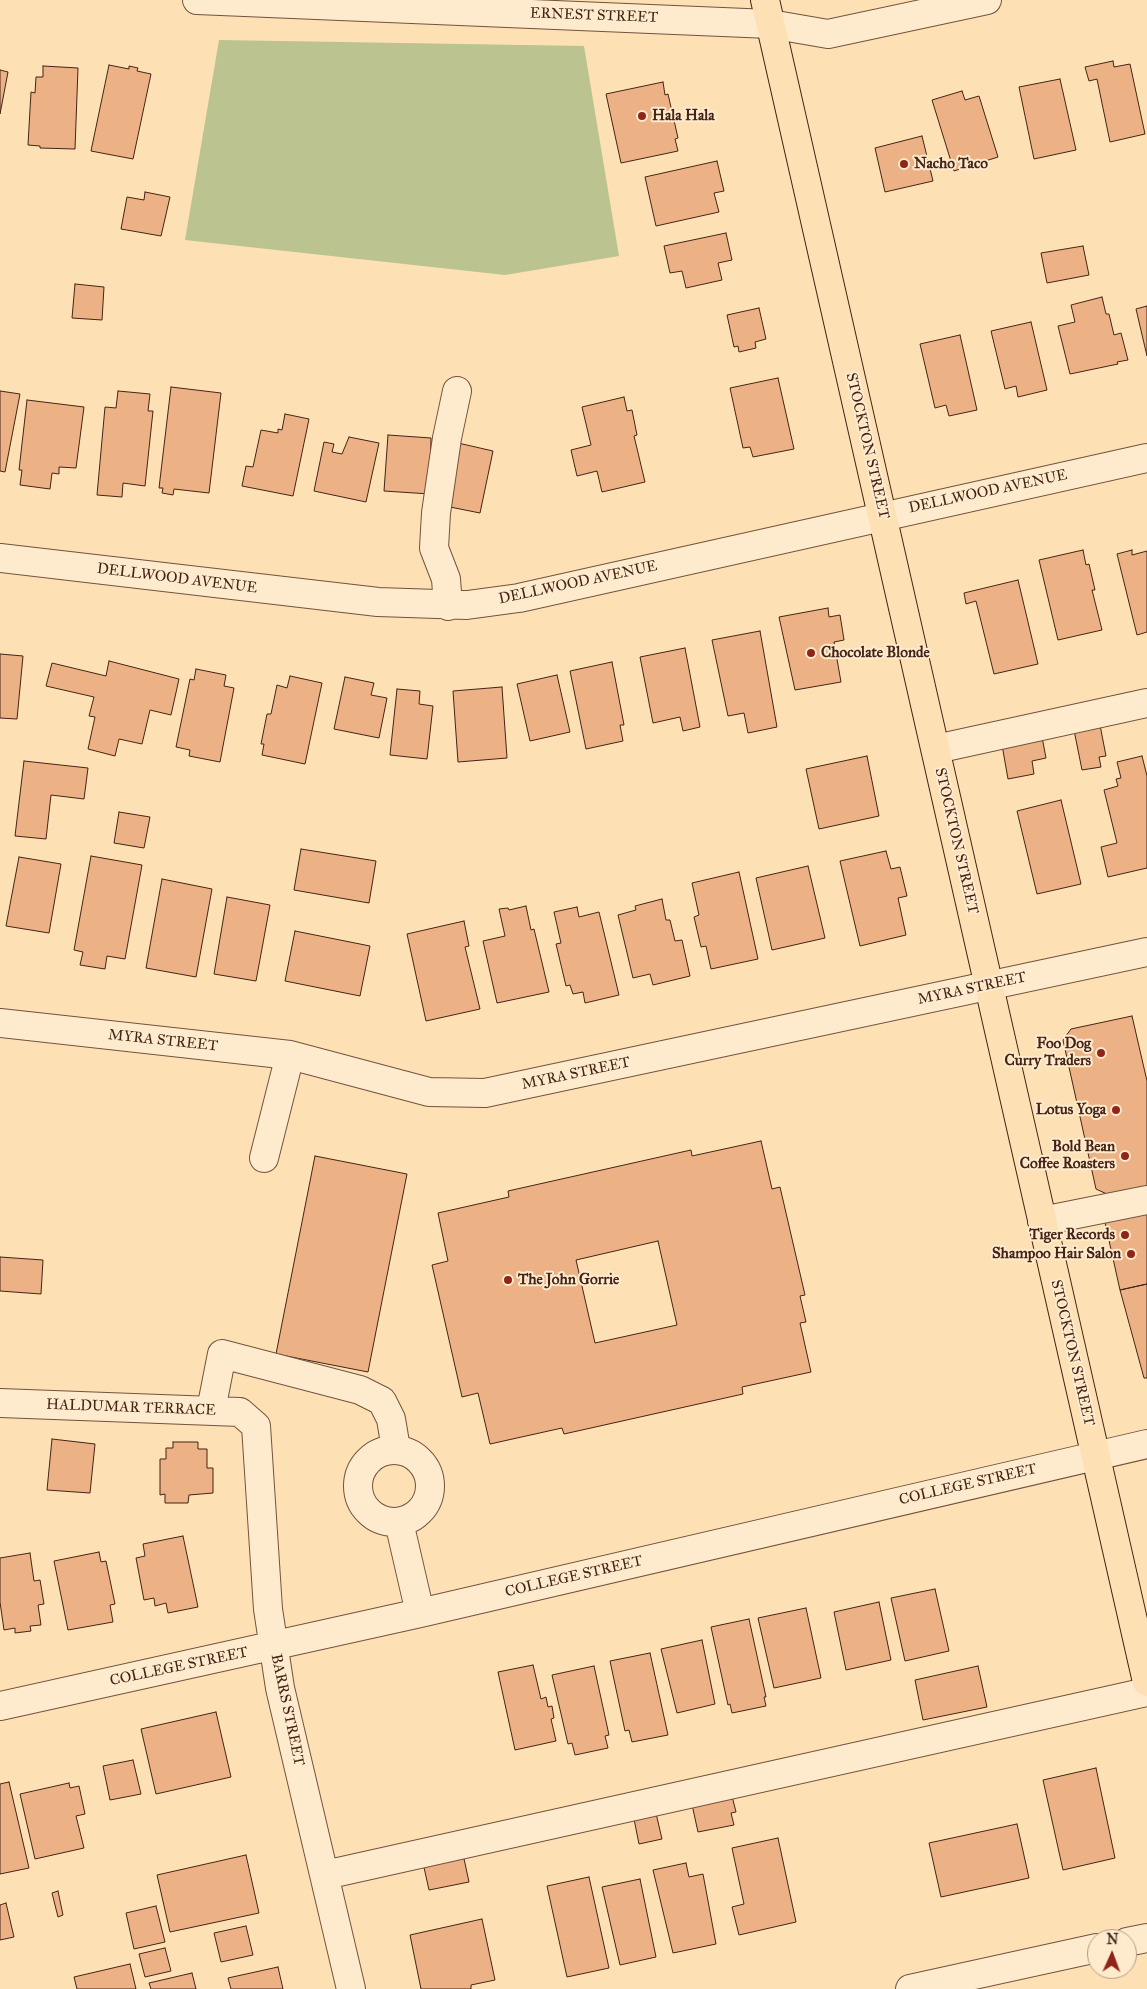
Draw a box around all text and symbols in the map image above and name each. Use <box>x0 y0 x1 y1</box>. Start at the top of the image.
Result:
street label: ERNEST STREET <box>530 5 658 27</box>
place label: Hala Hala <box>652 107 715 125</box>
marker: Hala Hala <box>636 110 648 122</box>
place label: Nacho Taco <box>914 155 988 173</box>
marker: Nacho Taco <box>898 158 910 170</box>
street label: STOCKTON STREET <box>841 371 893 521</box>
street label: DELLWOOD AVENUE <box>907 466 1069 518</box>
street label: DELLWOOD AVENUE <box>497 557 659 609</box>
street label: DELLWOOD AVENUE <box>96 560 258 598</box>
place label: Chocolate Blonde <box>821 644 930 662</box>
marker: Chocolate Blonde <box>805 647 817 659</box>
street label: STOCKTON STREET <box>930 766 982 916</box>
street label: MYRA STREET <box>916 969 1028 1009</box>
street label: MYRA STREET <box>107 1026 219 1056</box>
place label: Foo Dog Curry Traders <box>1005 1035 1091 1070</box>
marker: Foo Dog Curry Traders <box>1095 1047 1107 1059</box>
street label: MYRA STREET <box>520 1054 632 1094</box>
place label: Lotus Yoga <box>1036 1101 1106 1119</box>
marker: Lotus Yoga <box>1110 1104 1122 1116</box>
place label: Bold Bean Coffee Roasters <box>1020 1138 1115 1173</box>
marker: Bold Bean Coffee Roasters <box>1119 1150 1131 1162</box>
place label: Tiger Records <box>1029 1226 1115 1244</box>
marker: Tiger Records <box>1119 1229 1131 1241</box>
place label: Shampoo Hair Salon <box>992 1245 1121 1263</box>
marker: Shampoo Hair Salon <box>1125 1248 1137 1260</box>
place label: The John Gorrie <box>518 1271 619 1289</box>
marker: The John Gorrie <box>502 1274 514 1286</box>
street label: STOCKTON STREET <box>1046 1278 1098 1428</box>
street label: HALDUMAR TERRACE <box>46 1396 216 1420</box>
street label: COLLEGE STREET <box>897 1460 1039 1510</box>
street label: COLLEGE STREET <box>503 1552 645 1602</box>
street label: COLLEGE STREET <box>108 1644 250 1690</box>
street label: BARRS STREET <box>266 1652 308 1768</box>
north arrow <box>1087 1929 1137 1979</box>
text: N <box>1106 1931 1119 1948</box>

